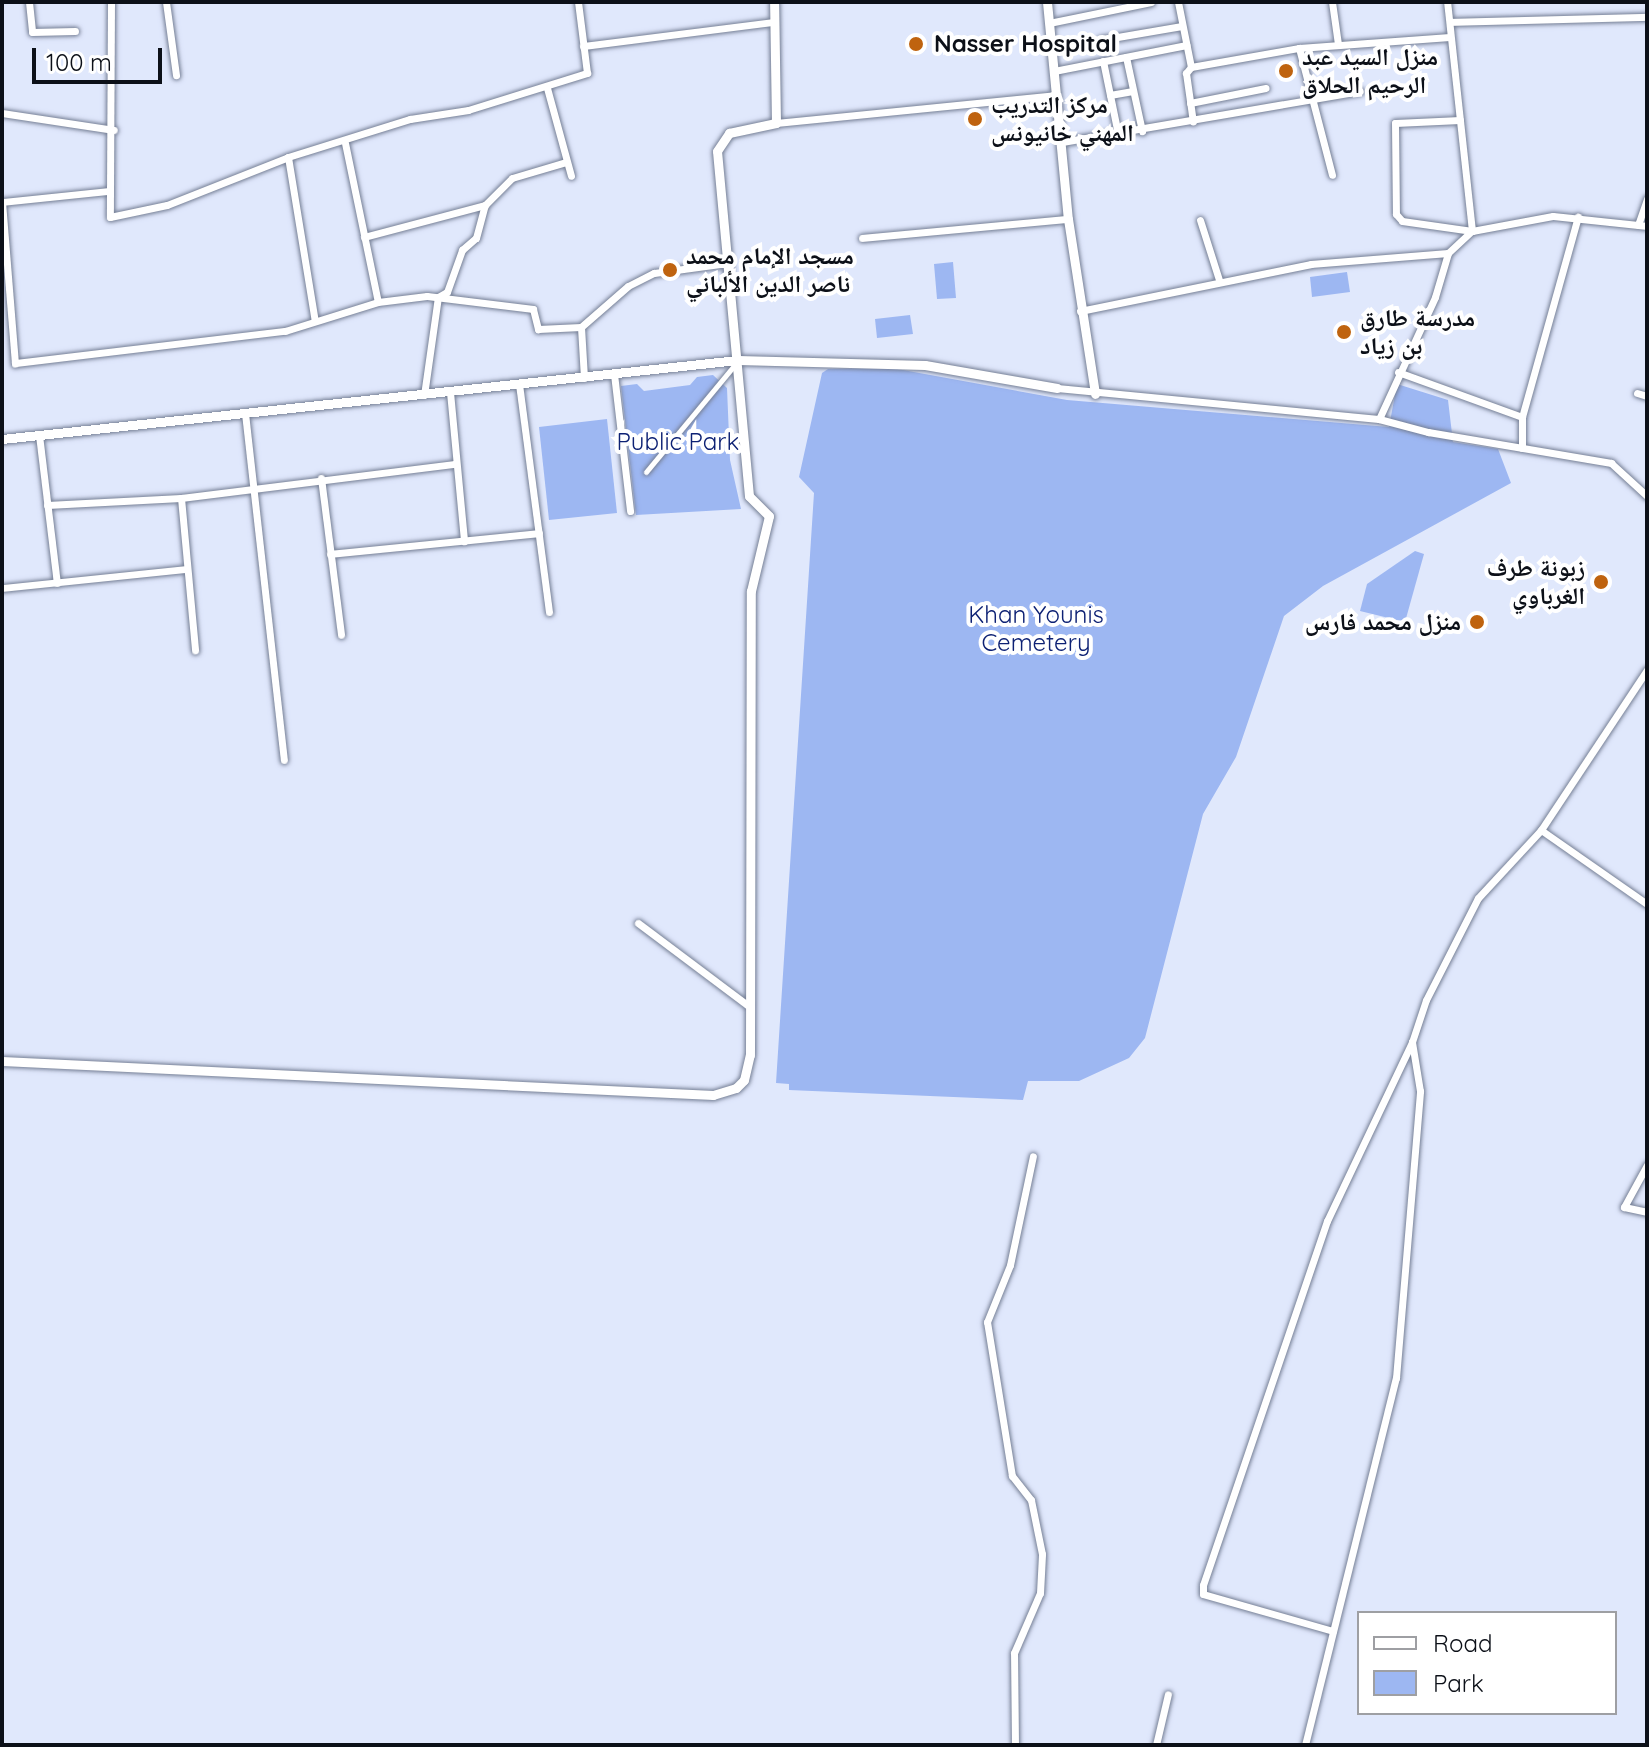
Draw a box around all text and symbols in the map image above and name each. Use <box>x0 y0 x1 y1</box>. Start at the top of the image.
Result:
place label: Nasser Hospital <box>934 30 1117 58</box>
scale bar <box>36 32 166 82</box>
marker: Nasser Hospital <box>905 33 927 55</box>
place label: منزل السيد عبد الرحيم الحلاق <box>1302 43 1438 99</box>
text: 100 m <box>46 47 112 77</box>
marker: منزل السيد عبد الرحيم الحلاق <box>1277 62 1295 80</box>
place label: مركز التدريب المهني خانيونس <box>991 91 1134 147</box>
marker: مركز التدريب المهني خانيونس <box>966 110 984 128</box>
place label: مسجد الإمام محمد ناصر الدين الألباني <box>686 242 854 298</box>
marker: مسجد الإمام محمد ناصر الدين الألباني <box>661 261 679 279</box>
place label: مدرسة طارق بن زياد <box>1360 304 1475 360</box>
marker: مدرسة طارق بن زياد <box>1335 323 1353 341</box>
park label: Public Park <box>617 428 739 456</box>
place label: زبونة طرف الغرباوي <box>1487 554 1585 610</box>
marker: زبونة طرف الغرباوي <box>1592 573 1610 591</box>
park label: Khan Younis Cemetery <box>968 601 1104 657</box>
place label: منزل محمد فارس <box>1305 608 1461 636</box>
marker: منزل محمد فارس <box>1468 613 1486 631</box>
legend <box>1357 1611 1617 1715</box>
text: Road <box>1433 1628 1493 1658</box>
text: Park <box>1433 1668 1484 1698</box>

